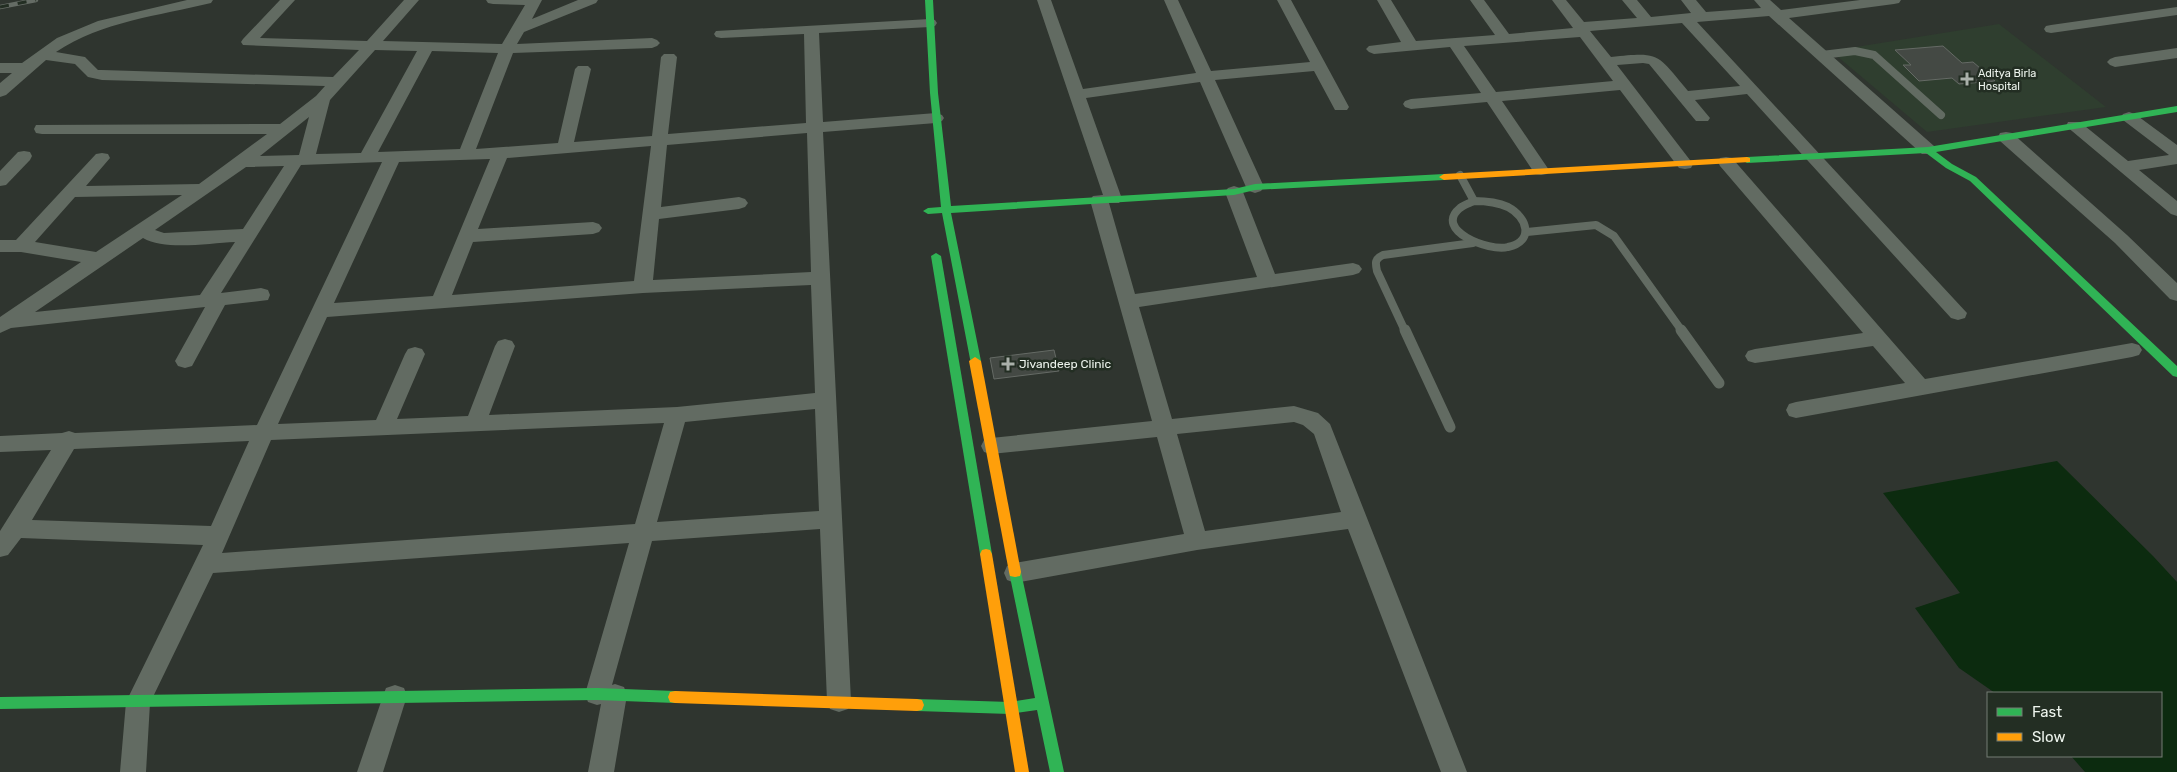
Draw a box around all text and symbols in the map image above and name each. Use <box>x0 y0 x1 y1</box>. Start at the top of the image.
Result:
place label: Aditya Birla Hospital <box>1978 67 2036 93</box>
marker: Aditya Birla Hospital <box>1960 72 1974 86</box>
marker: Jivandeep Clinic <box>1001 357 1015 371</box>
place label: Jivandeep Clinic <box>1019 357 1111 371</box>
legend <box>1987 692 2162 757</box>
text: Fast <box>2032 703 2062 721</box>
text: Slow <box>2032 728 2065 746</box>

